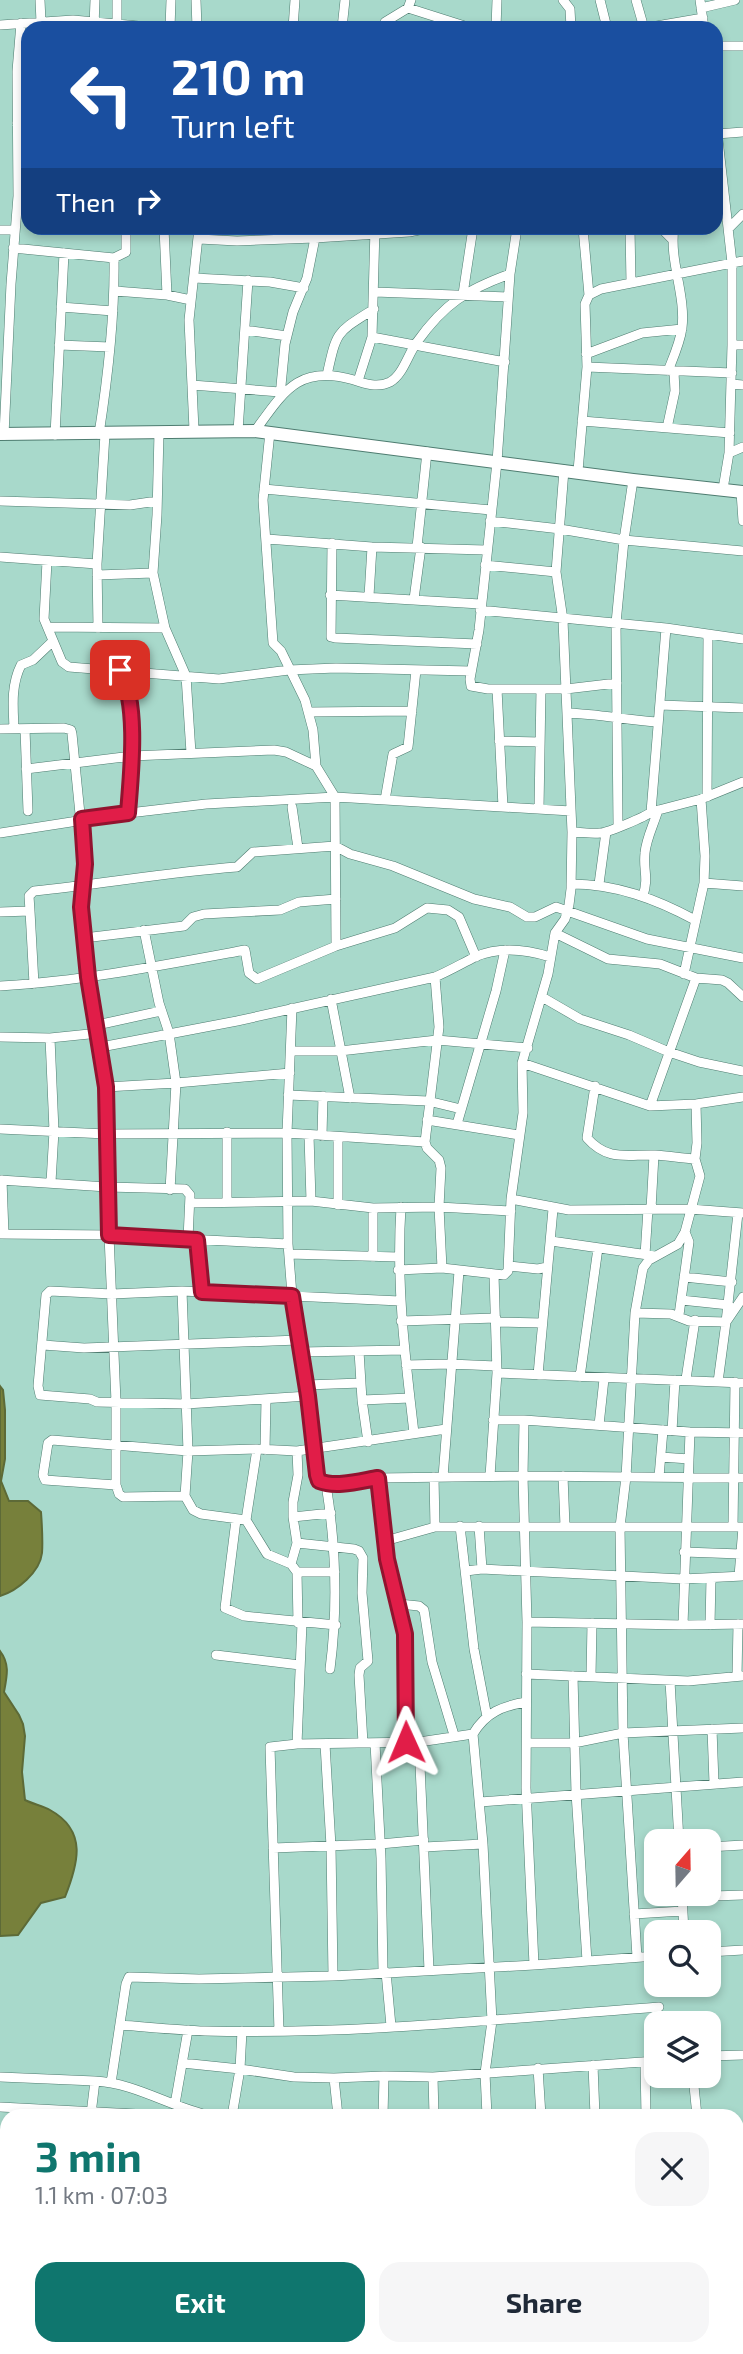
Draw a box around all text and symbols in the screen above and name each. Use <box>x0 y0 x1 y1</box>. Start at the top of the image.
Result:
text: 210 m <box>171 46 305 105</box>
icon: left <box>56 49 147 140</box>
text: Turn left <box>171 106 295 144</box>
icon: right <box>129 182 167 220</box>
text: Then <box>56 186 115 217</box>
pin <box>90 640 150 700</box>
icon: arrive <box>101 651 139 689</box>
position arrow <box>369 1705 443 1779</box>
north arrow <box>644 1829 721 1906</box>
map controls <box>644 1829 721 2088</box>
button: search <box>644 1920 721 1997</box>
button: layers <box>644 2011 721 2088</box>
text: 3 min <box>35 2130 142 2180</box>
button: close <box>635 2132 709 2206</box>
text: 1.1 km · 07:03 <box>35 2181 168 2209</box>
button: Exit <box>35 2262 365 2342</box>
button: Share <box>379 2262 709 2342</box>

